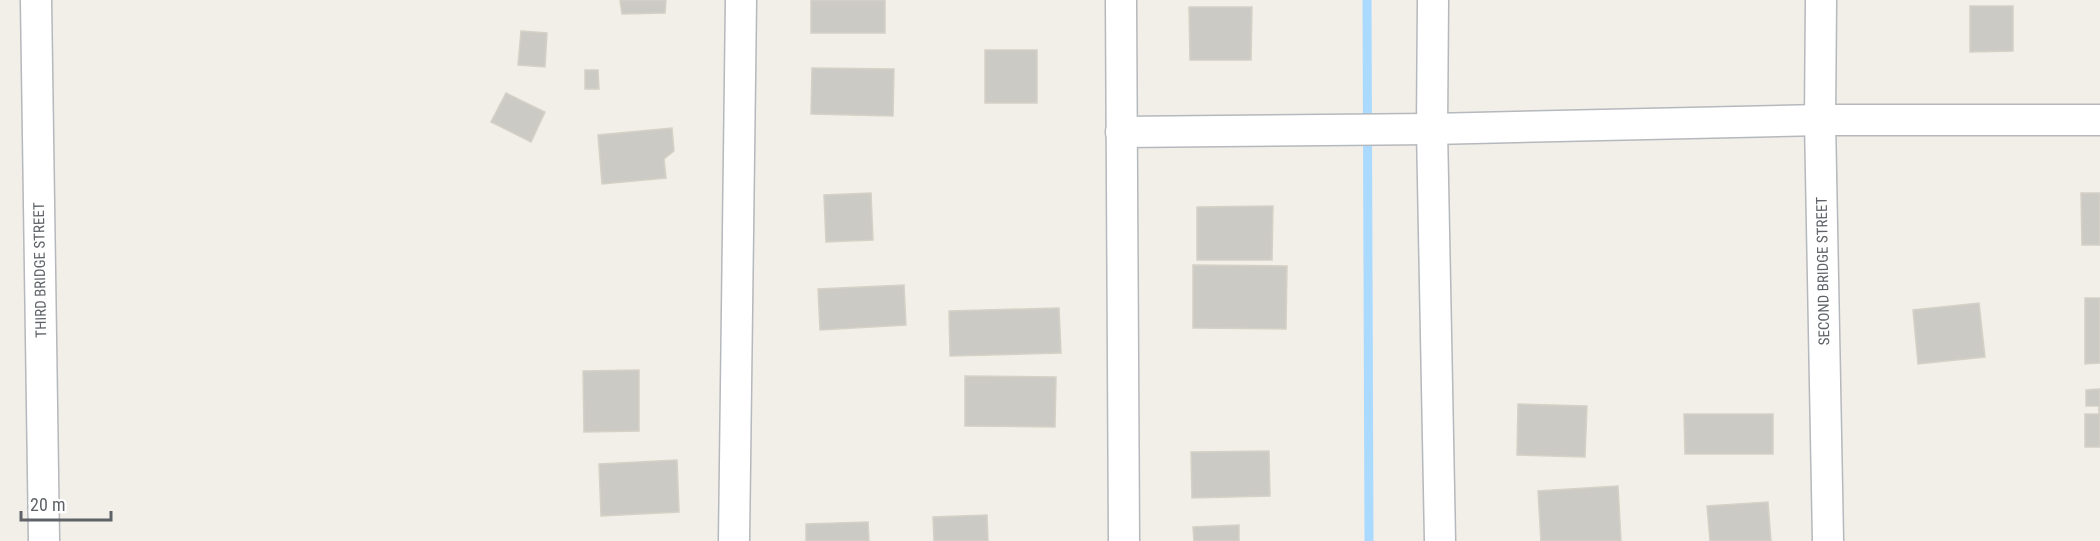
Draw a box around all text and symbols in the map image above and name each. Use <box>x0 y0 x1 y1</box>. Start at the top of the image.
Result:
street label: SECOND BRIDGE STREET <box>1813 196 1833 345</box>
street label: THIRD BRIDGE STREET <box>30 202 50 338</box>
scale bar <box>21 484 111 522</box>
text: 20 m <box>30 494 65 515</box>

